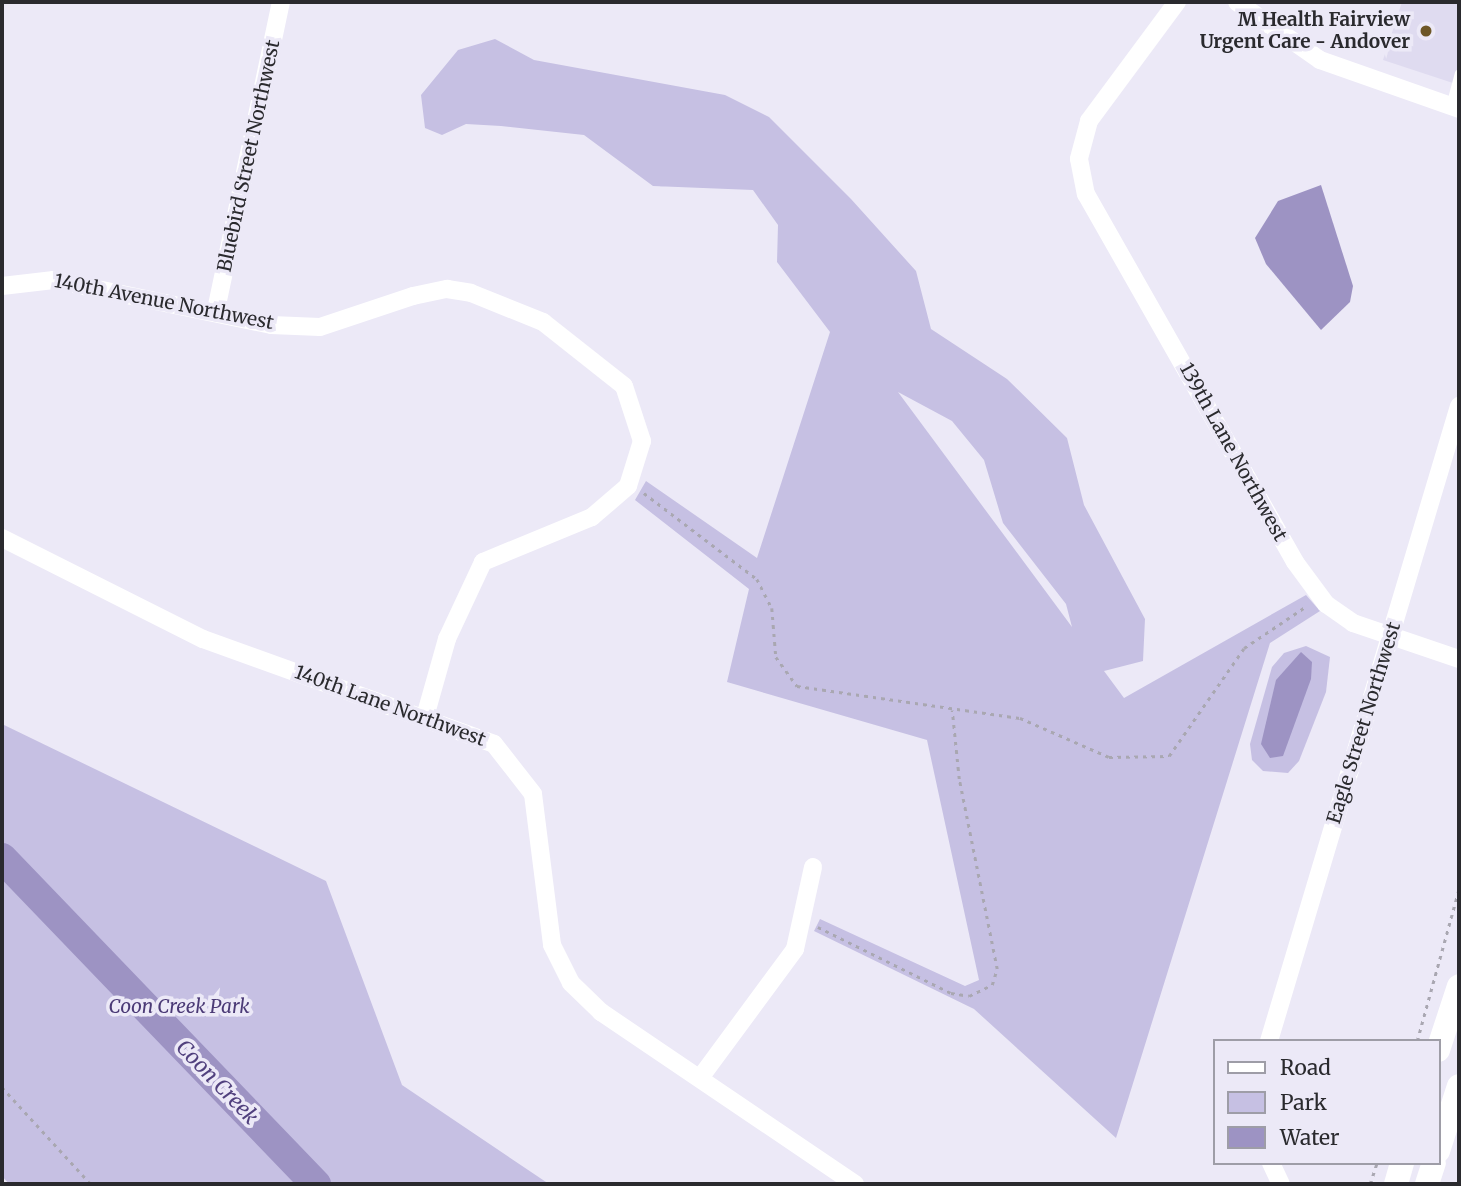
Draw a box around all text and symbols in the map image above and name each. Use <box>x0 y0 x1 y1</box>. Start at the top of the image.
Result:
place label: M Health Fairview Urgent Care - Andover <box>1200 9 1410 53</box>
marker: M Health Fairview Urgent Care - Andover <box>1416 21 1436 41</box>
street label: Bluebird Street Northwest <box>213 38 285 274</box>
street label: 140th Avenue Northwest <box>52 270 276 334</box>
street label: 139th Lane Northwest <box>1174 359 1292 545</box>
street label: Eagle Street Northwest <box>1322 619 1406 827</box>
street label: 140th Lane Northwest <box>291 661 489 751</box>
park label: Coon Creek Park <box>108 996 250 1018</box>
water label: Coon Creek <box>171 1035 263 1129</box>
legend <box>1212 1039 1440 1165</box>
text: Road <box>1280 1054 1331 1081</box>
text: Park <box>1280 1089 1327 1116</box>
text: Water <box>1280 1124 1339 1151</box>

